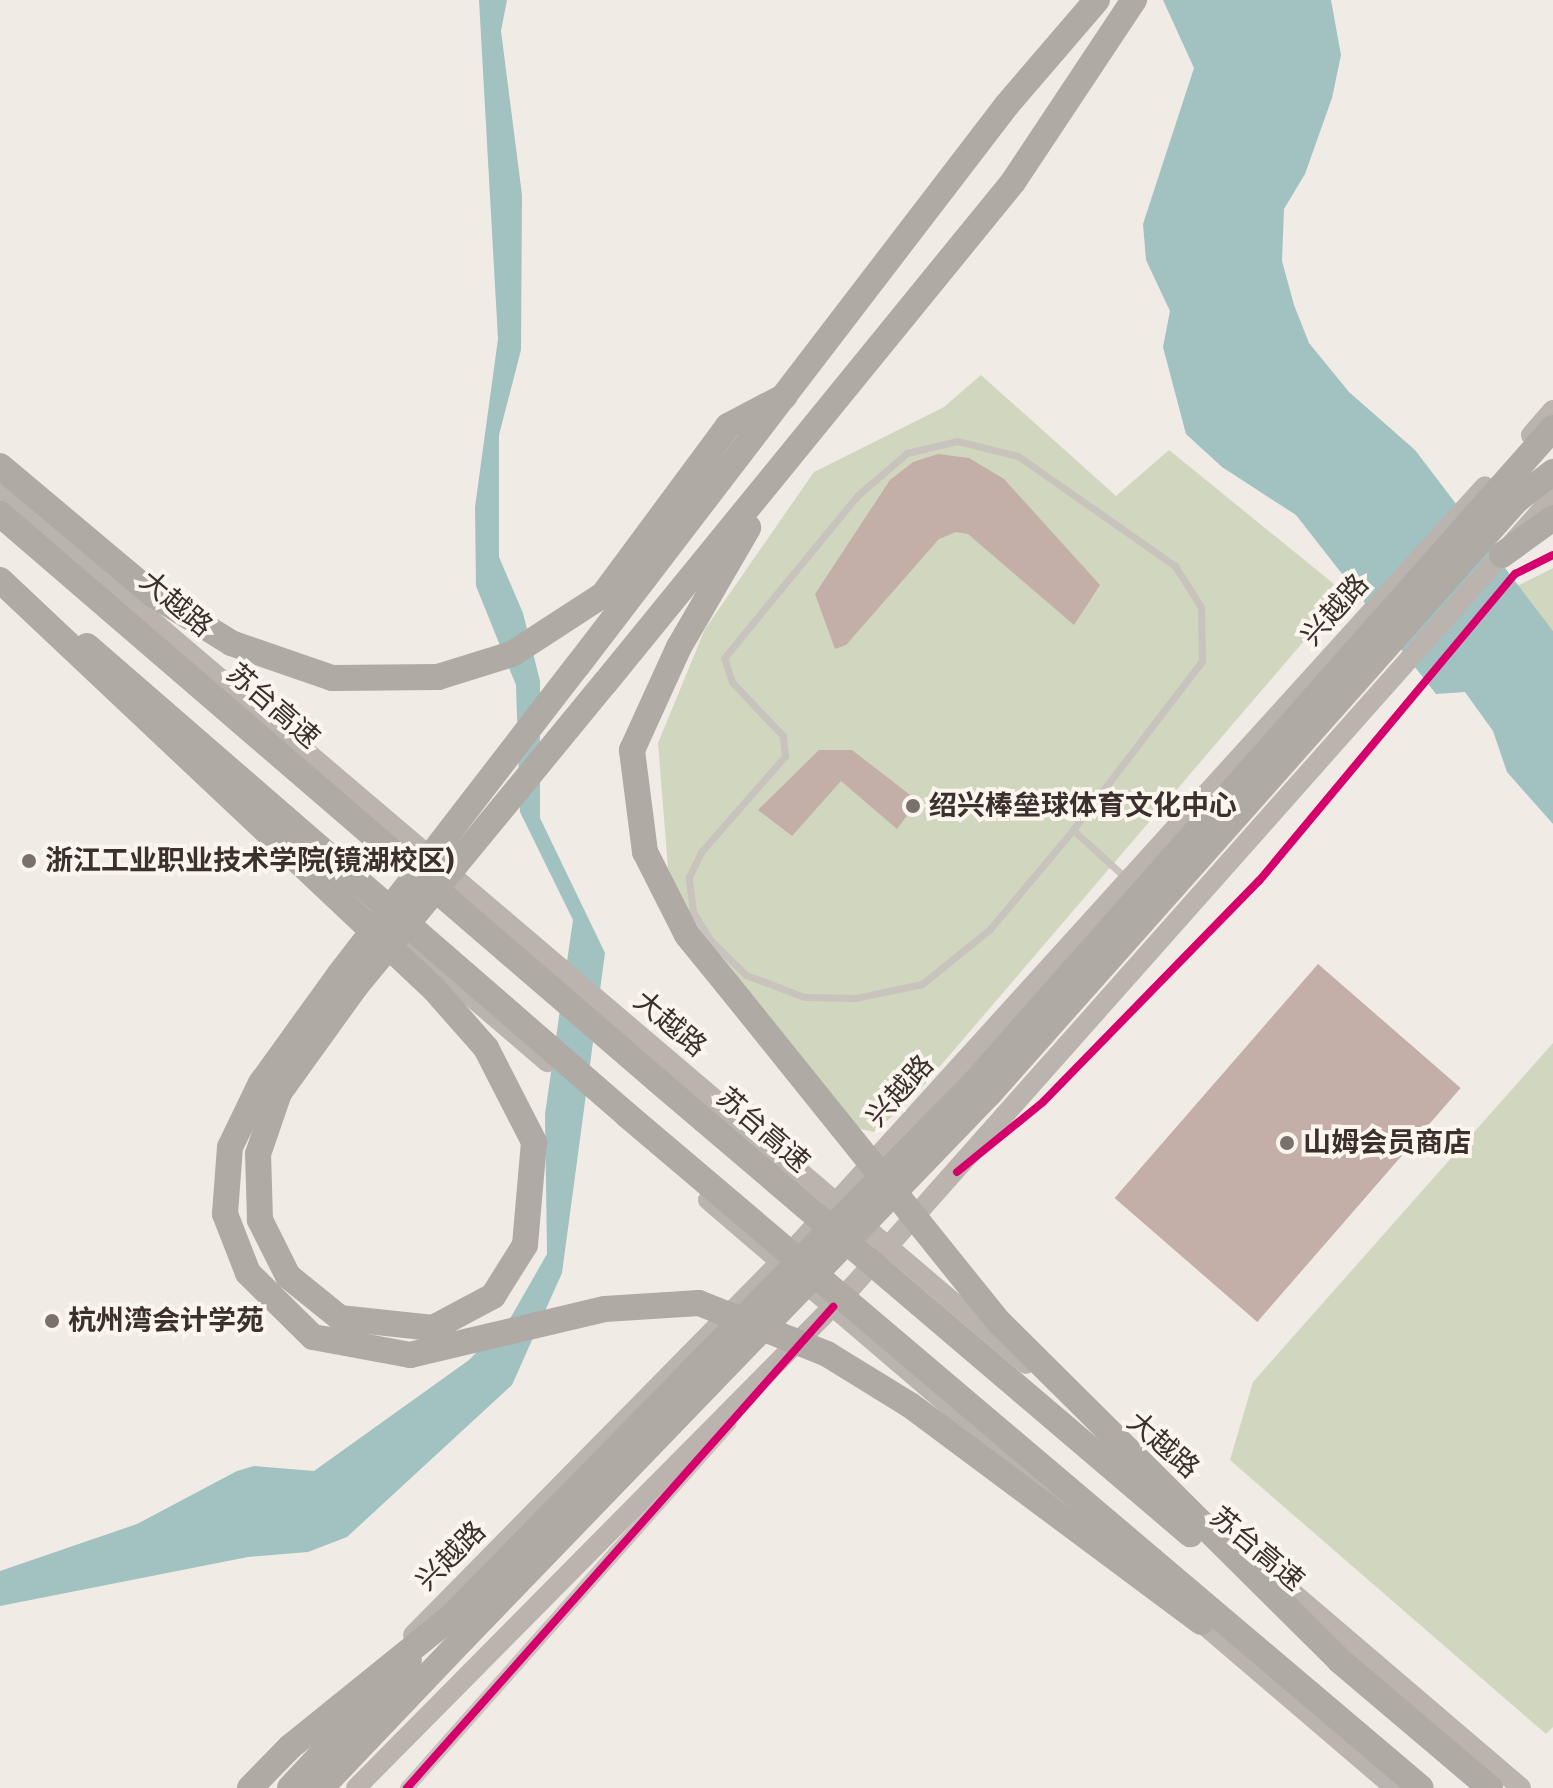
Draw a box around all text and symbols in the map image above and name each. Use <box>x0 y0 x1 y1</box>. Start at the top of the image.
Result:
street label: 大越路 <box>133 564 219 644</box>
street label: 兴越路 <box>1294 568 1376 652</box>
street label: 苏台高速 <box>220 657 326 755</box>
place label: 绍兴棒垒球体育文化中心 <box>929 789 1237 823</box>
marker: 绍兴棒垒球体育文化中心 <box>904 797 922 815</box>
place label: 浙江工业职业技术学院(镜湖校区) <box>45 844 454 878</box>
marker: 浙江工业职业技术学院(镜湖校区) <box>20 852 38 870</box>
street label: 大越路 <box>627 984 713 1064</box>
street label: 兴越路 <box>859 1049 941 1133</box>
street label: 苏台高速 <box>710 1081 816 1179</box>
place label: 山姆会员商店 <box>1303 1126 1471 1160</box>
marker: 山姆会员商店 <box>1278 1134 1296 1152</box>
place label: 杭州湾会计学苑 <box>68 1304 264 1338</box>
marker: 杭州湾会计学苑 <box>43 1312 61 1330</box>
street label: 大越路 <box>1120 1405 1206 1485</box>
street label: 苏台高速 <box>1203 1500 1311 1598</box>
street label: 兴越路 <box>409 1514 493 1598</box>

